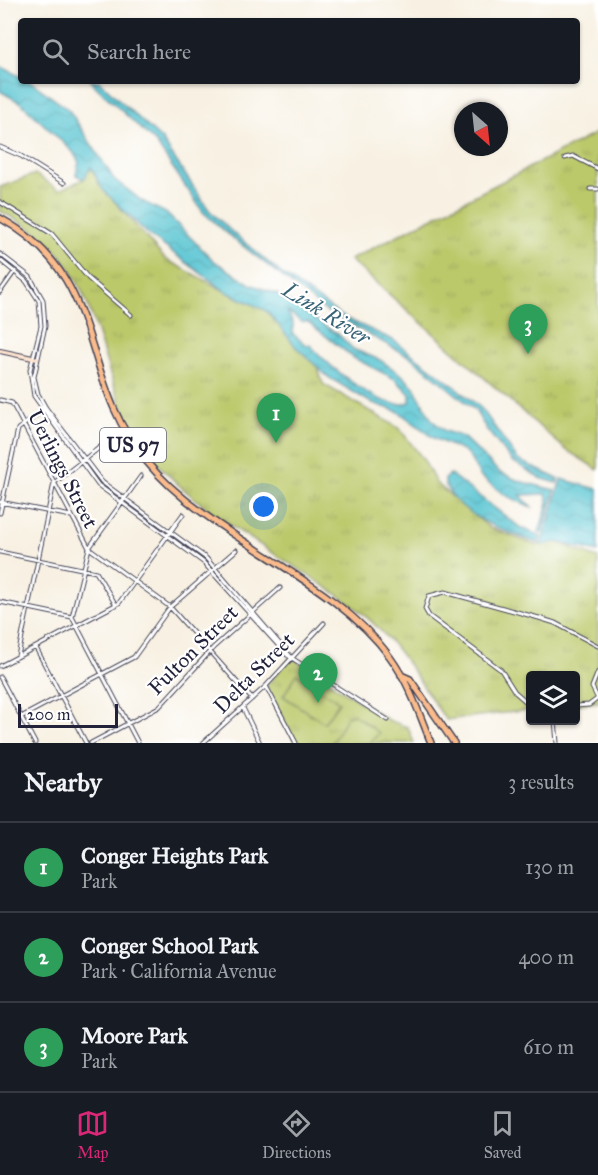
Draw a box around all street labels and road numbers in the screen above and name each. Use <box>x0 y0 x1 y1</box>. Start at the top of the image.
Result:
street label: Uerlings Street <box>22 405 104 533</box>
road number: US 97 <box>100 428 166 462</box>
street label: Fulton Street <box>143 599 244 700</box>
street label: Delta Street <box>208 627 300 719</box>

